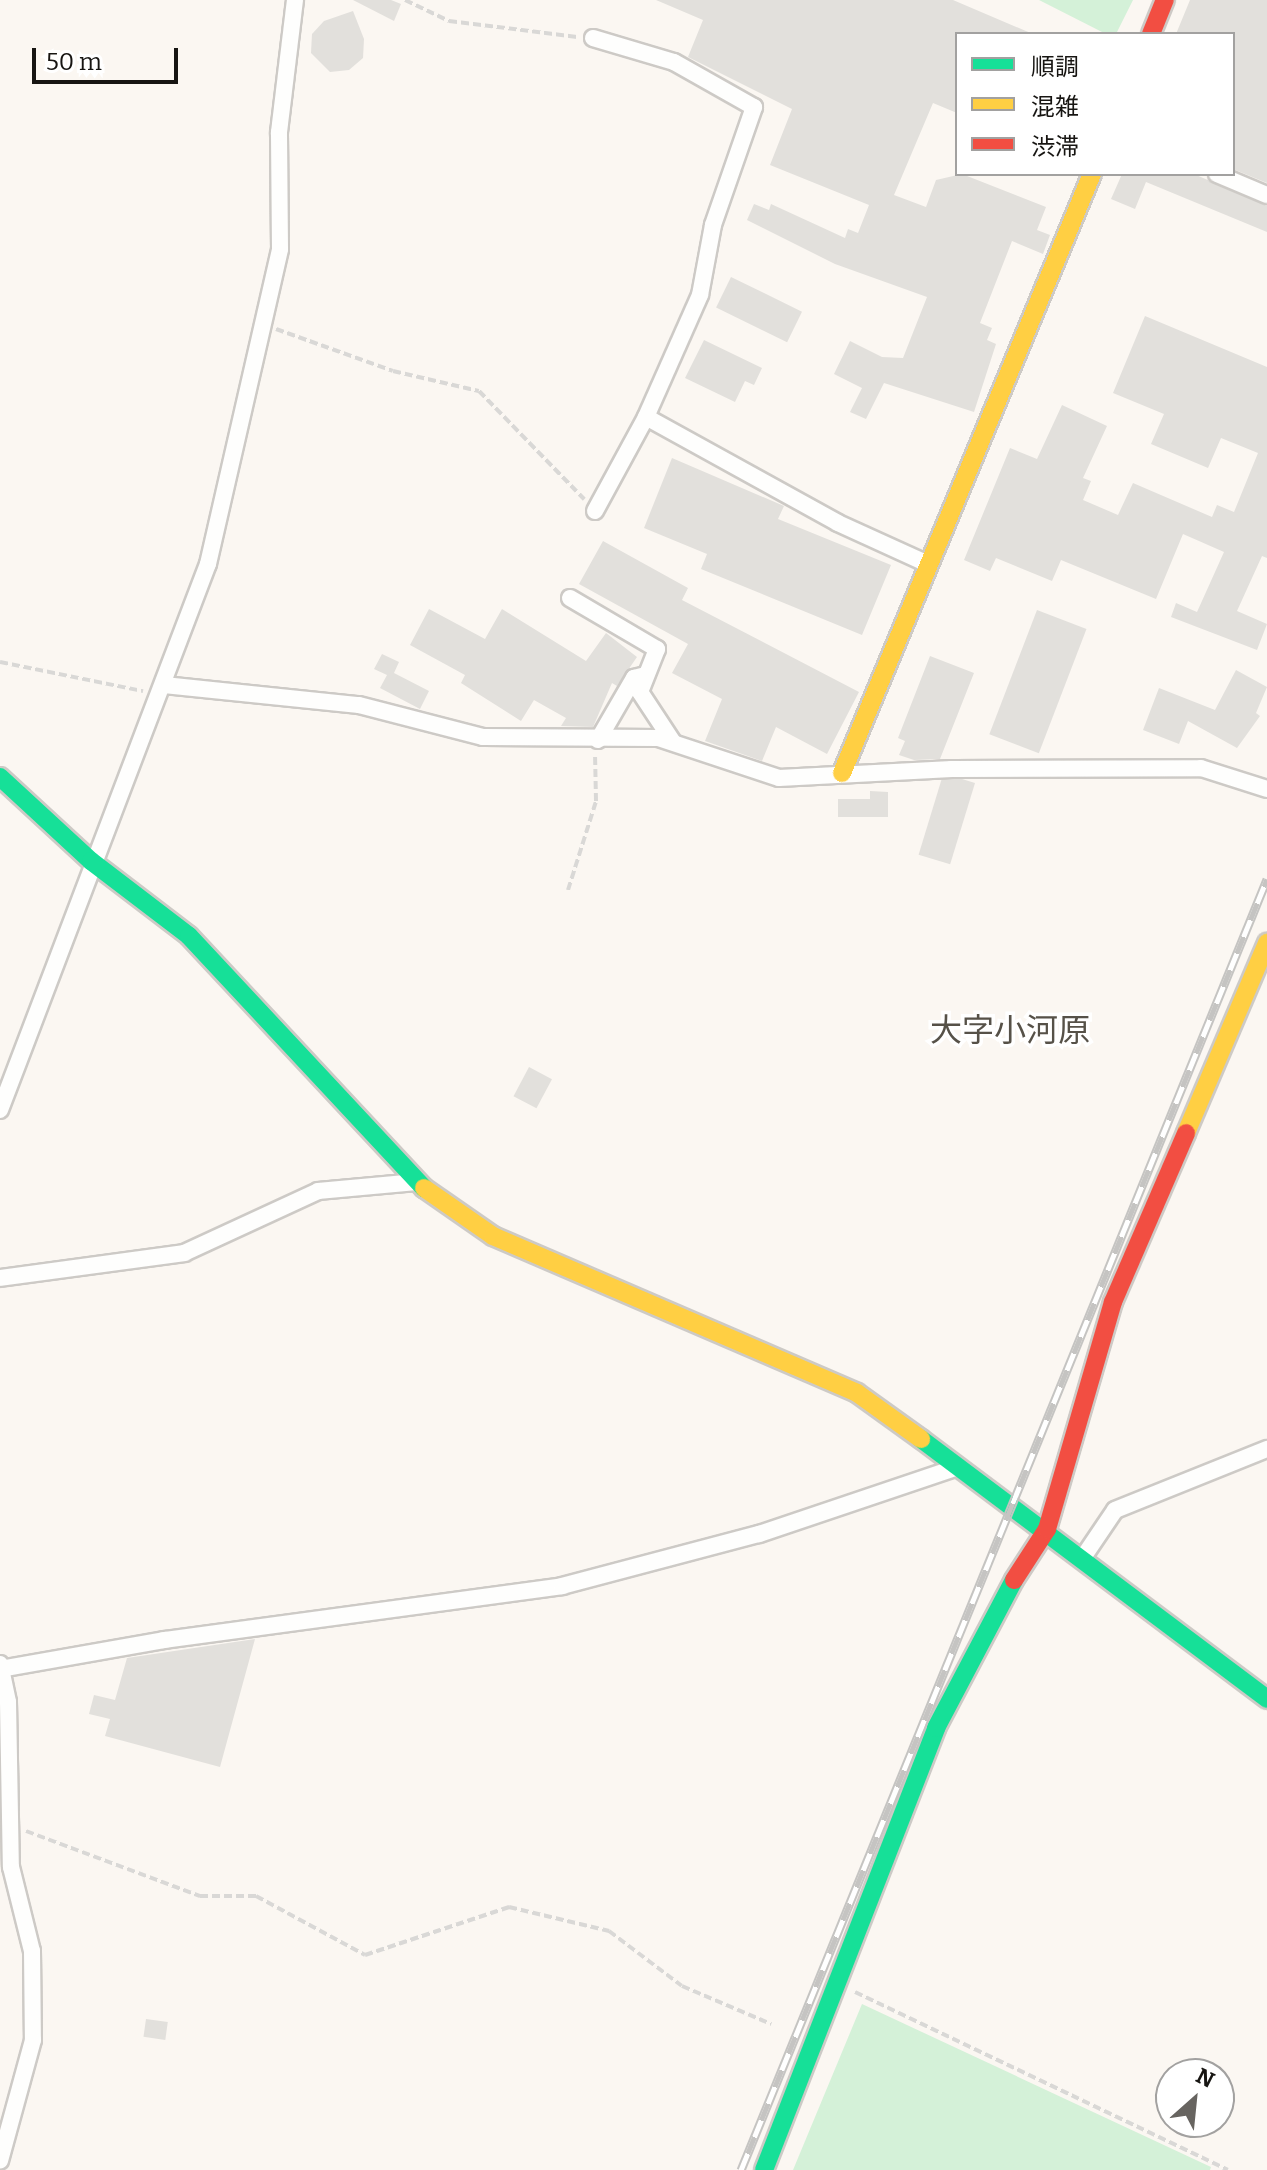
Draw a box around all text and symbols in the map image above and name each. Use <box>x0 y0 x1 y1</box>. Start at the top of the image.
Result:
scale bar <box>36 32 182 82</box>
legend <box>955 32 1235 176</box>
text: 50 m <box>46 48 102 76</box>
text: 順調 <box>1031 53 1079 81</box>
text: 混雑 <box>1031 93 1079 121</box>
text: 渋滞 <box>1031 133 1079 161</box>
district label: 大字小河原 <box>930 1011 1090 1049</box>
north arrow <box>1155 2058 1235 2138</box>
text: N <box>1192 2062 1219 2094</box>

